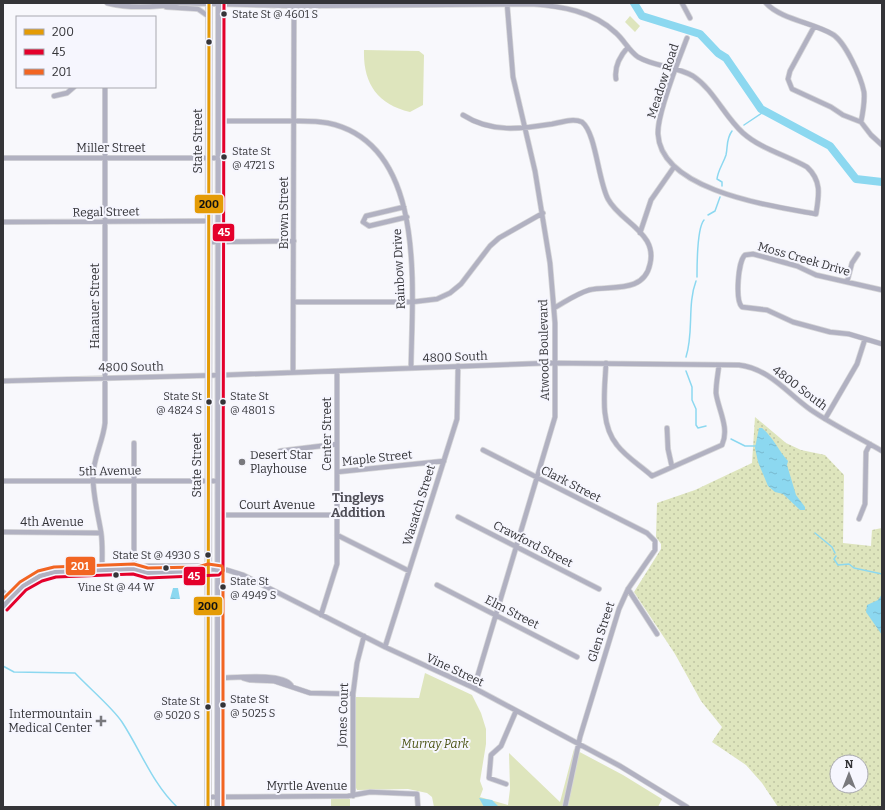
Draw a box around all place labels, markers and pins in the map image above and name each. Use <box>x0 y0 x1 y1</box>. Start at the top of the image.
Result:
place label: State St @ 4601 S <box>232 8 318 21</box>
marker: State St @ 4601 S <box>219 9 229 19</box>
unlabelled marker <box>204 37 214 47</box>
place label: State St @ 4721 S <box>232 145 275 172</box>
marker: State St @ 4721 S <box>219 152 229 162</box>
place label: State St @ 4824 S <box>156 390 202 417</box>
place label: State St @ 4801 S <box>230 390 275 417</box>
marker: State St @ 4824 S <box>204 397 214 407</box>
marker: State St @ 4801 S <box>218 397 228 407</box>
place label: Desert Star Playhouse <box>250 448 313 476</box>
marker: Desert Star Playhouse <box>237 457 247 467</box>
place label: State St @ 4930 S <box>112 549 200 562</box>
marker: State St @ 4930 S <box>203 550 213 560</box>
unlabelled marker <box>161 563 171 573</box>
marker: Vine St @ 44 W <box>111 570 121 580</box>
place label: State St @ 4949 S <box>230 575 276 602</box>
place label: Vine St @ 44 W <box>78 581 155 594</box>
marker: State St @ 4949 S <box>218 582 228 592</box>
place label: State St @ 5025 S <box>230 693 275 720</box>
place label: State St @ 5020 S <box>153 695 200 722</box>
marker: State St @ 5025 S <box>218 700 228 710</box>
marker: State St @ 5020 S <box>203 702 213 712</box>
place label: Intermountain Medical Center <box>8 707 93 735</box>
marker: Intermountain Medical Center <box>95 715 107 727</box>

